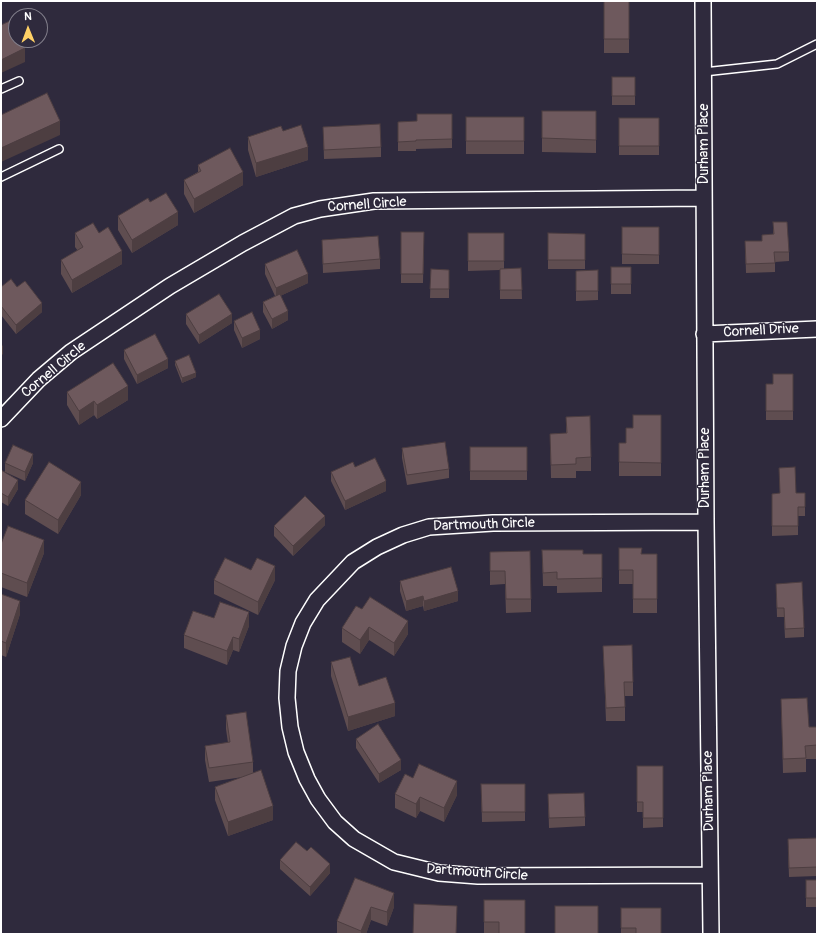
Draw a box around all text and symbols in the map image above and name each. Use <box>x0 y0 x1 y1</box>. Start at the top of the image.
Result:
north arrow <box>8 8 48 48</box>
text: N <box>24 10 32 23</box>
street label: Durham Place <box>696 104 712 184</box>
street label: Cornell Circle <box>327 194 407 216</box>
street label: Cornell Drive <box>723 321 799 341</box>
street label: Cornell Circle <box>18 338 90 402</box>
street label: Durham Place <box>697 428 713 508</box>
street label: Dartmouth Circle <box>433 515 535 535</box>
street label: Durham Place <box>700 751 718 831</box>
street label: Dartmouth Circle <box>426 861 528 885</box>

